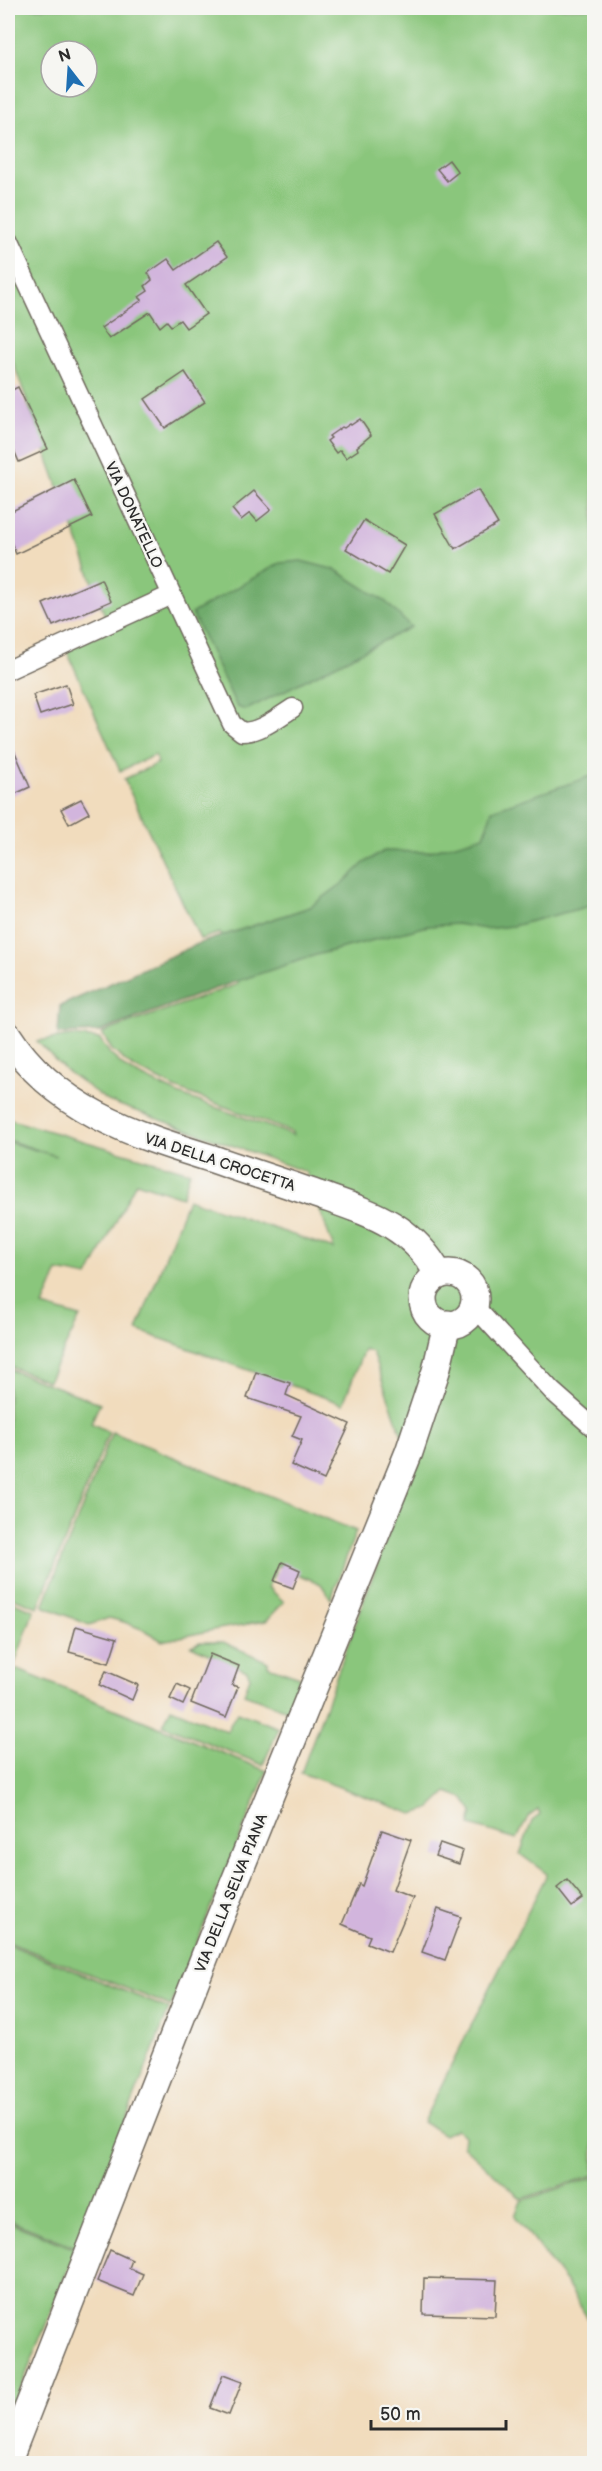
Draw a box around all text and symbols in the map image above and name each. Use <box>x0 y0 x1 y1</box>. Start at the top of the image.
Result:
north arrow <box>39 39 99 99</box>
text: N <box>57 45 74 67</box>
street label: VIA DONATELLO <box>101 459 167 572</box>
street label: VIA DELLA CROCETTA <box>142 1129 298 1196</box>
street label: VIA DELLA SELVA PIANA <box>191 1810 272 1975</box>
scale bar <box>371 2393 506 2431</box>
text: 50 m <box>380 2404 421 2425</box>

